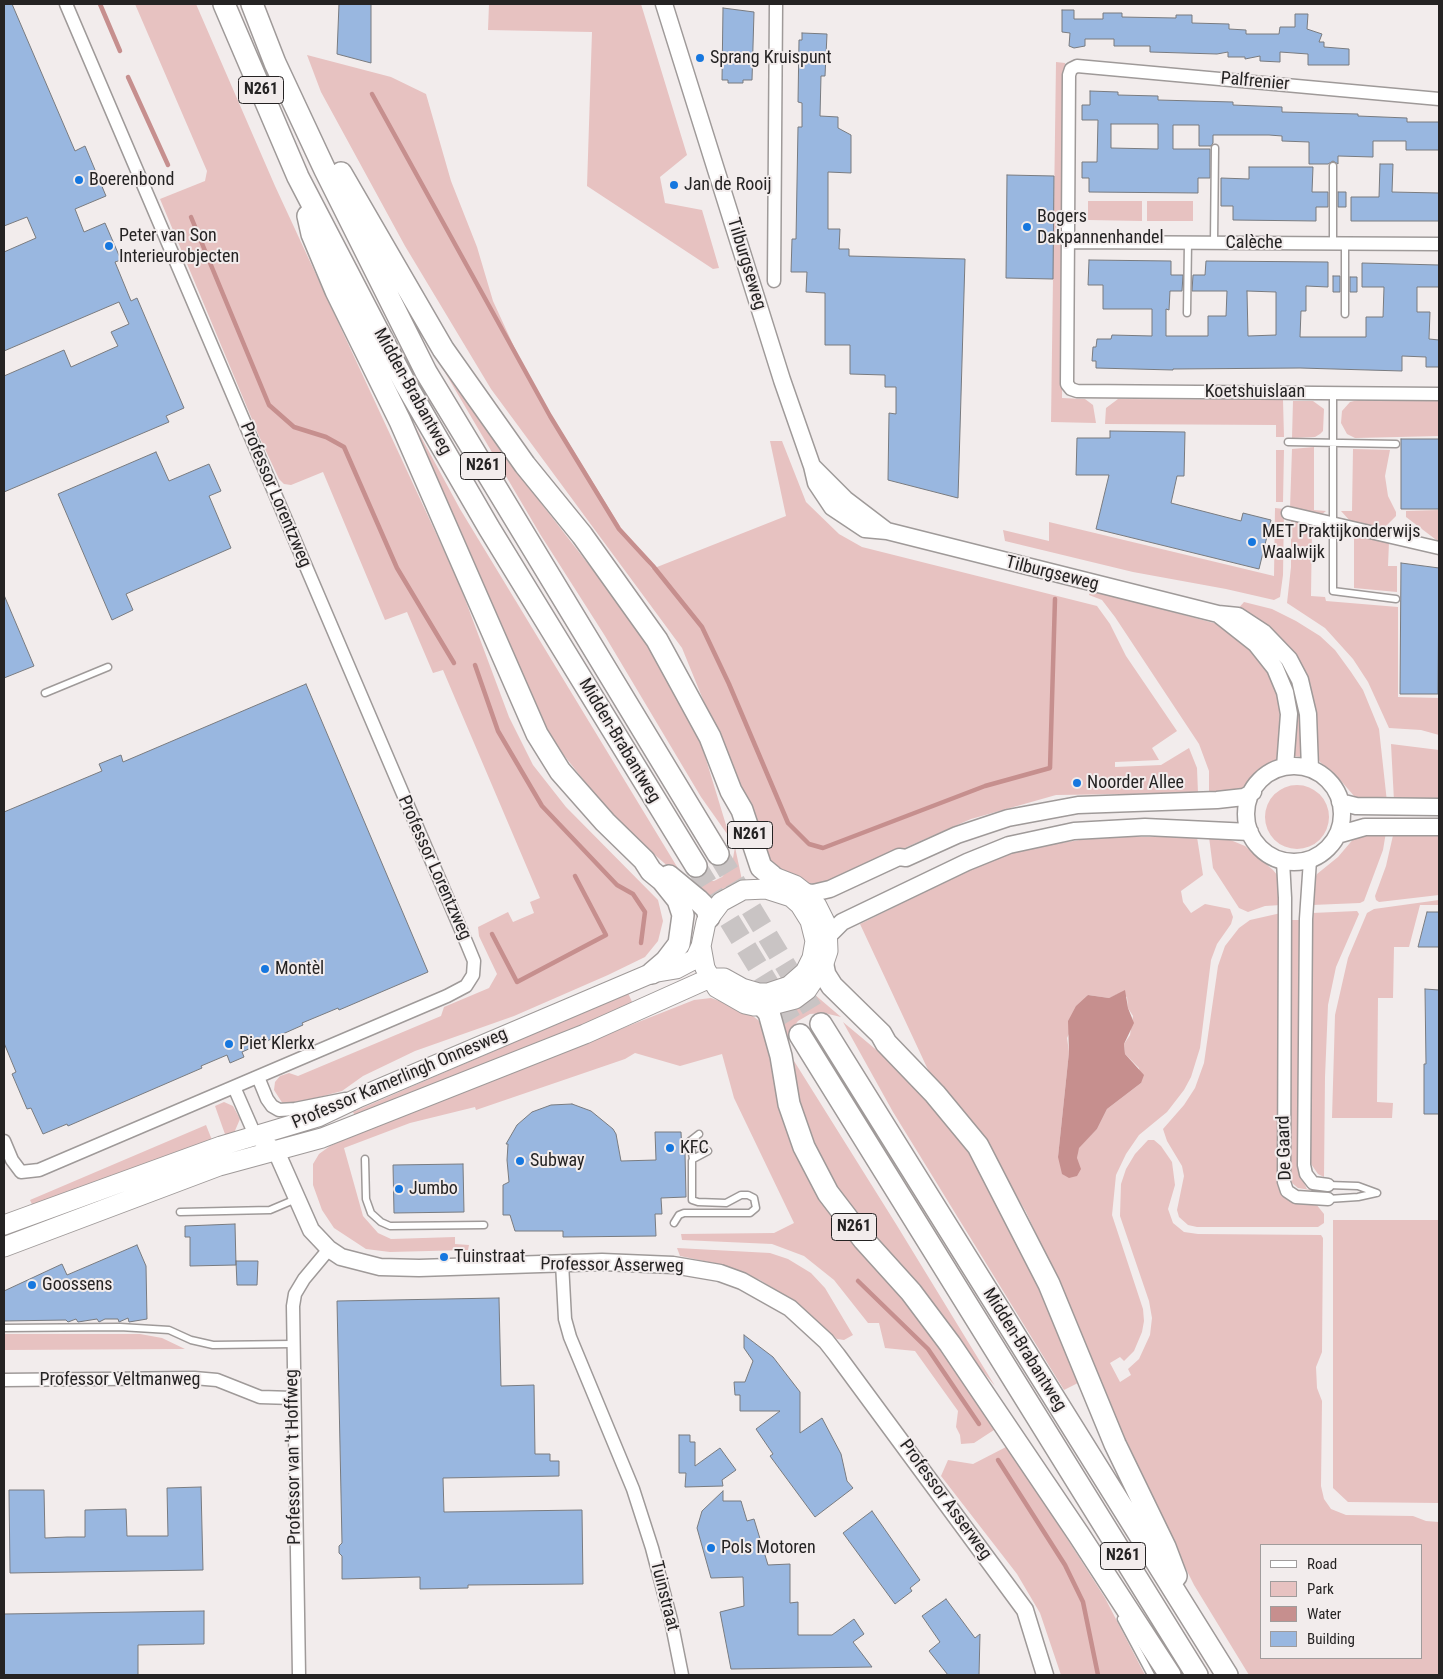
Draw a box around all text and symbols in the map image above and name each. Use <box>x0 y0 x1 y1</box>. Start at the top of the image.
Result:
place label: Sprang Kruispunt <box>710 47 832 69</box>
marker: Sprang Kruispunt <box>694 52 706 64</box>
street label: Palfrenier <box>1220 68 1290 96</box>
road number: N261 <box>238 76 284 104</box>
place label: Boerenbond <box>89 169 174 191</box>
marker: Boerenbond <box>73 174 85 186</box>
place label: Jan de Rooij <box>684 174 771 196</box>
marker: Jan de Rooij <box>668 179 680 191</box>
place label: Bogers Dakpannenhandel <box>1037 206 1164 248</box>
street label: Tilburgseweg <box>722 215 770 313</box>
marker: Bogers Dakpannenhandel <box>1021 221 1033 233</box>
place label: Peter van Son Interieurobjecten <box>119 225 239 268</box>
street label: Calèche <box>1226 232 1282 254</box>
marker: Peter van Son Interieurobjecten <box>103 240 115 252</box>
street label: Midden-Brabantweg <box>368 325 456 459</box>
street label: Koetshuislaan <box>1205 381 1305 403</box>
street label: Professor Lorentzweg <box>235 419 315 571</box>
road number: N261 <box>460 452 506 480</box>
place label: MET Praktijkonderwijs Waalwijk <box>1262 521 1420 564</box>
marker: MET Praktijkonderwijs Waalwijk <box>1246 536 1258 548</box>
street label: Tilburgseweg <box>1003 552 1101 596</box>
street label: Midden-Brabantweg <box>573 675 665 807</box>
place label: Noorder Allee <box>1087 772 1184 794</box>
marker: Noorder Allee <box>1071 777 1083 789</box>
street label: Professor Lorentzweg <box>392 793 476 943</box>
road number: N261 <box>728 822 772 848</box>
place label: Montèl <box>275 958 324 980</box>
marker: Montèl <box>259 963 271 975</box>
street label: Professor Kamerlingh Onnesweg <box>289 1024 511 1134</box>
place label: Piet Klerkx <box>239 1033 315 1055</box>
marker: Piet Klerkx <box>223 1038 235 1050</box>
street label: De Gaard <box>1273 1115 1297 1181</box>
place label: KFC <box>680 1137 709 1159</box>
marker: KFC <box>664 1142 676 1154</box>
place label: Subway <box>530 1150 585 1172</box>
marker: Subway <box>514 1155 526 1167</box>
place label: Jumbo <box>409 1178 458 1200</box>
marker: Jumbo <box>393 1183 405 1195</box>
road number: N261 <box>832 1214 876 1240</box>
place label: Tuinstraat <box>454 1246 525 1268</box>
marker: Tuinstraat <box>438 1251 450 1263</box>
street label: Professor Asserweg <box>540 1254 684 1278</box>
place label: Goossens <box>42 1274 112 1296</box>
marker: Goossens <box>26 1279 38 1291</box>
street label: Midden-Brabantweg <box>977 1284 1071 1416</box>
street label: Professor Veltmanweg <box>40 1369 200 1391</box>
street label: Professor van 't Hoffweg <box>282 1369 306 1545</box>
street label: Professor Asserweg <box>894 1436 996 1564</box>
place label: Pols Motoren <box>721 1537 816 1559</box>
marker: Pols Motoren <box>705 1542 717 1554</box>
road number: N261 <box>1100 1542 1146 1570</box>
legend <box>1260 1544 1423 1659</box>
text: Road <box>1307 1555 1337 1573</box>
street label: Tuinstraat <box>645 1559 683 1633</box>
text: Park <box>1307 1580 1334 1598</box>
text: Water <box>1307 1605 1341 1623</box>
text: Building <box>1307 1630 1355 1648</box>

